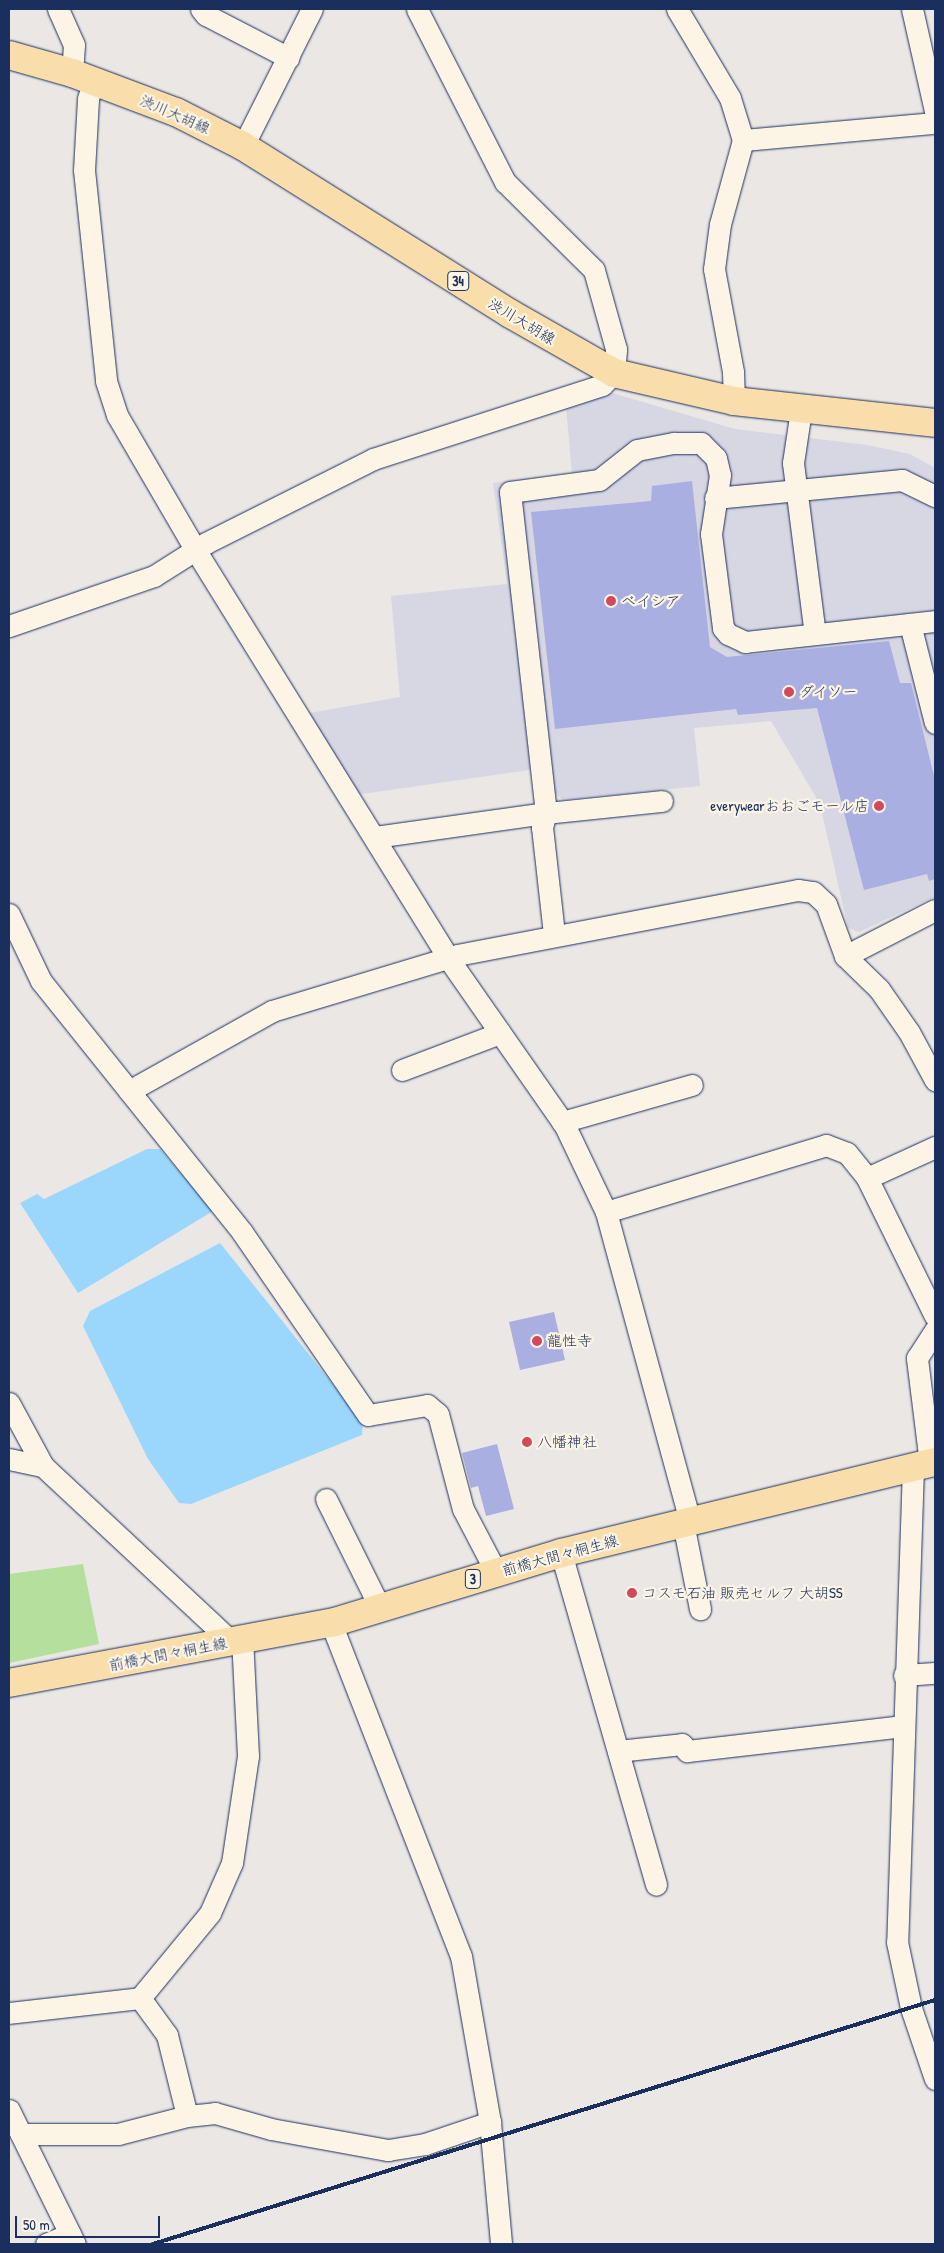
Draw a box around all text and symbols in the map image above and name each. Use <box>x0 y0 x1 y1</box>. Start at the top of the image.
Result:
street label: 渋川大胡線 <box>137 91 213 137</box>
road number: 34 <box>447 270 469 292</box>
street label: 渋川大胡線 <box>485 294 559 348</box>
place label: ベイシア <box>621 592 681 610</box>
marker: ベイシア <box>605 595 617 607</box>
place label: ダイソー <box>799 683 859 701</box>
marker: ダイソー <box>783 686 795 698</box>
place label: everywearおおごモール店 <box>709 797 869 815</box>
marker: everywearおおごモール店 <box>873 800 885 812</box>
place label: 龍性寺 <box>547 1332 592 1350</box>
marker: 龍性寺 <box>531 1335 543 1347</box>
place label: 八幡神社 <box>537 1433 597 1451</box>
marker: 八幡神社 <box>521 1436 533 1448</box>
street label: 前橋大間々桐生線 <box>500 1531 620 1579</box>
road number: 3 <box>464 1568 482 1590</box>
place label: コスモ石油 販売セルフ 大胡SS <box>642 1584 843 1602</box>
marker: コスモ石油 販売セルフ 大胡SS <box>626 1587 638 1599</box>
street label: 前橋大間々桐生線 <box>107 1634 229 1674</box>
scale bar <box>18 2206 162 2238</box>
text: 50 m <box>23 2214 50 2235</box>

